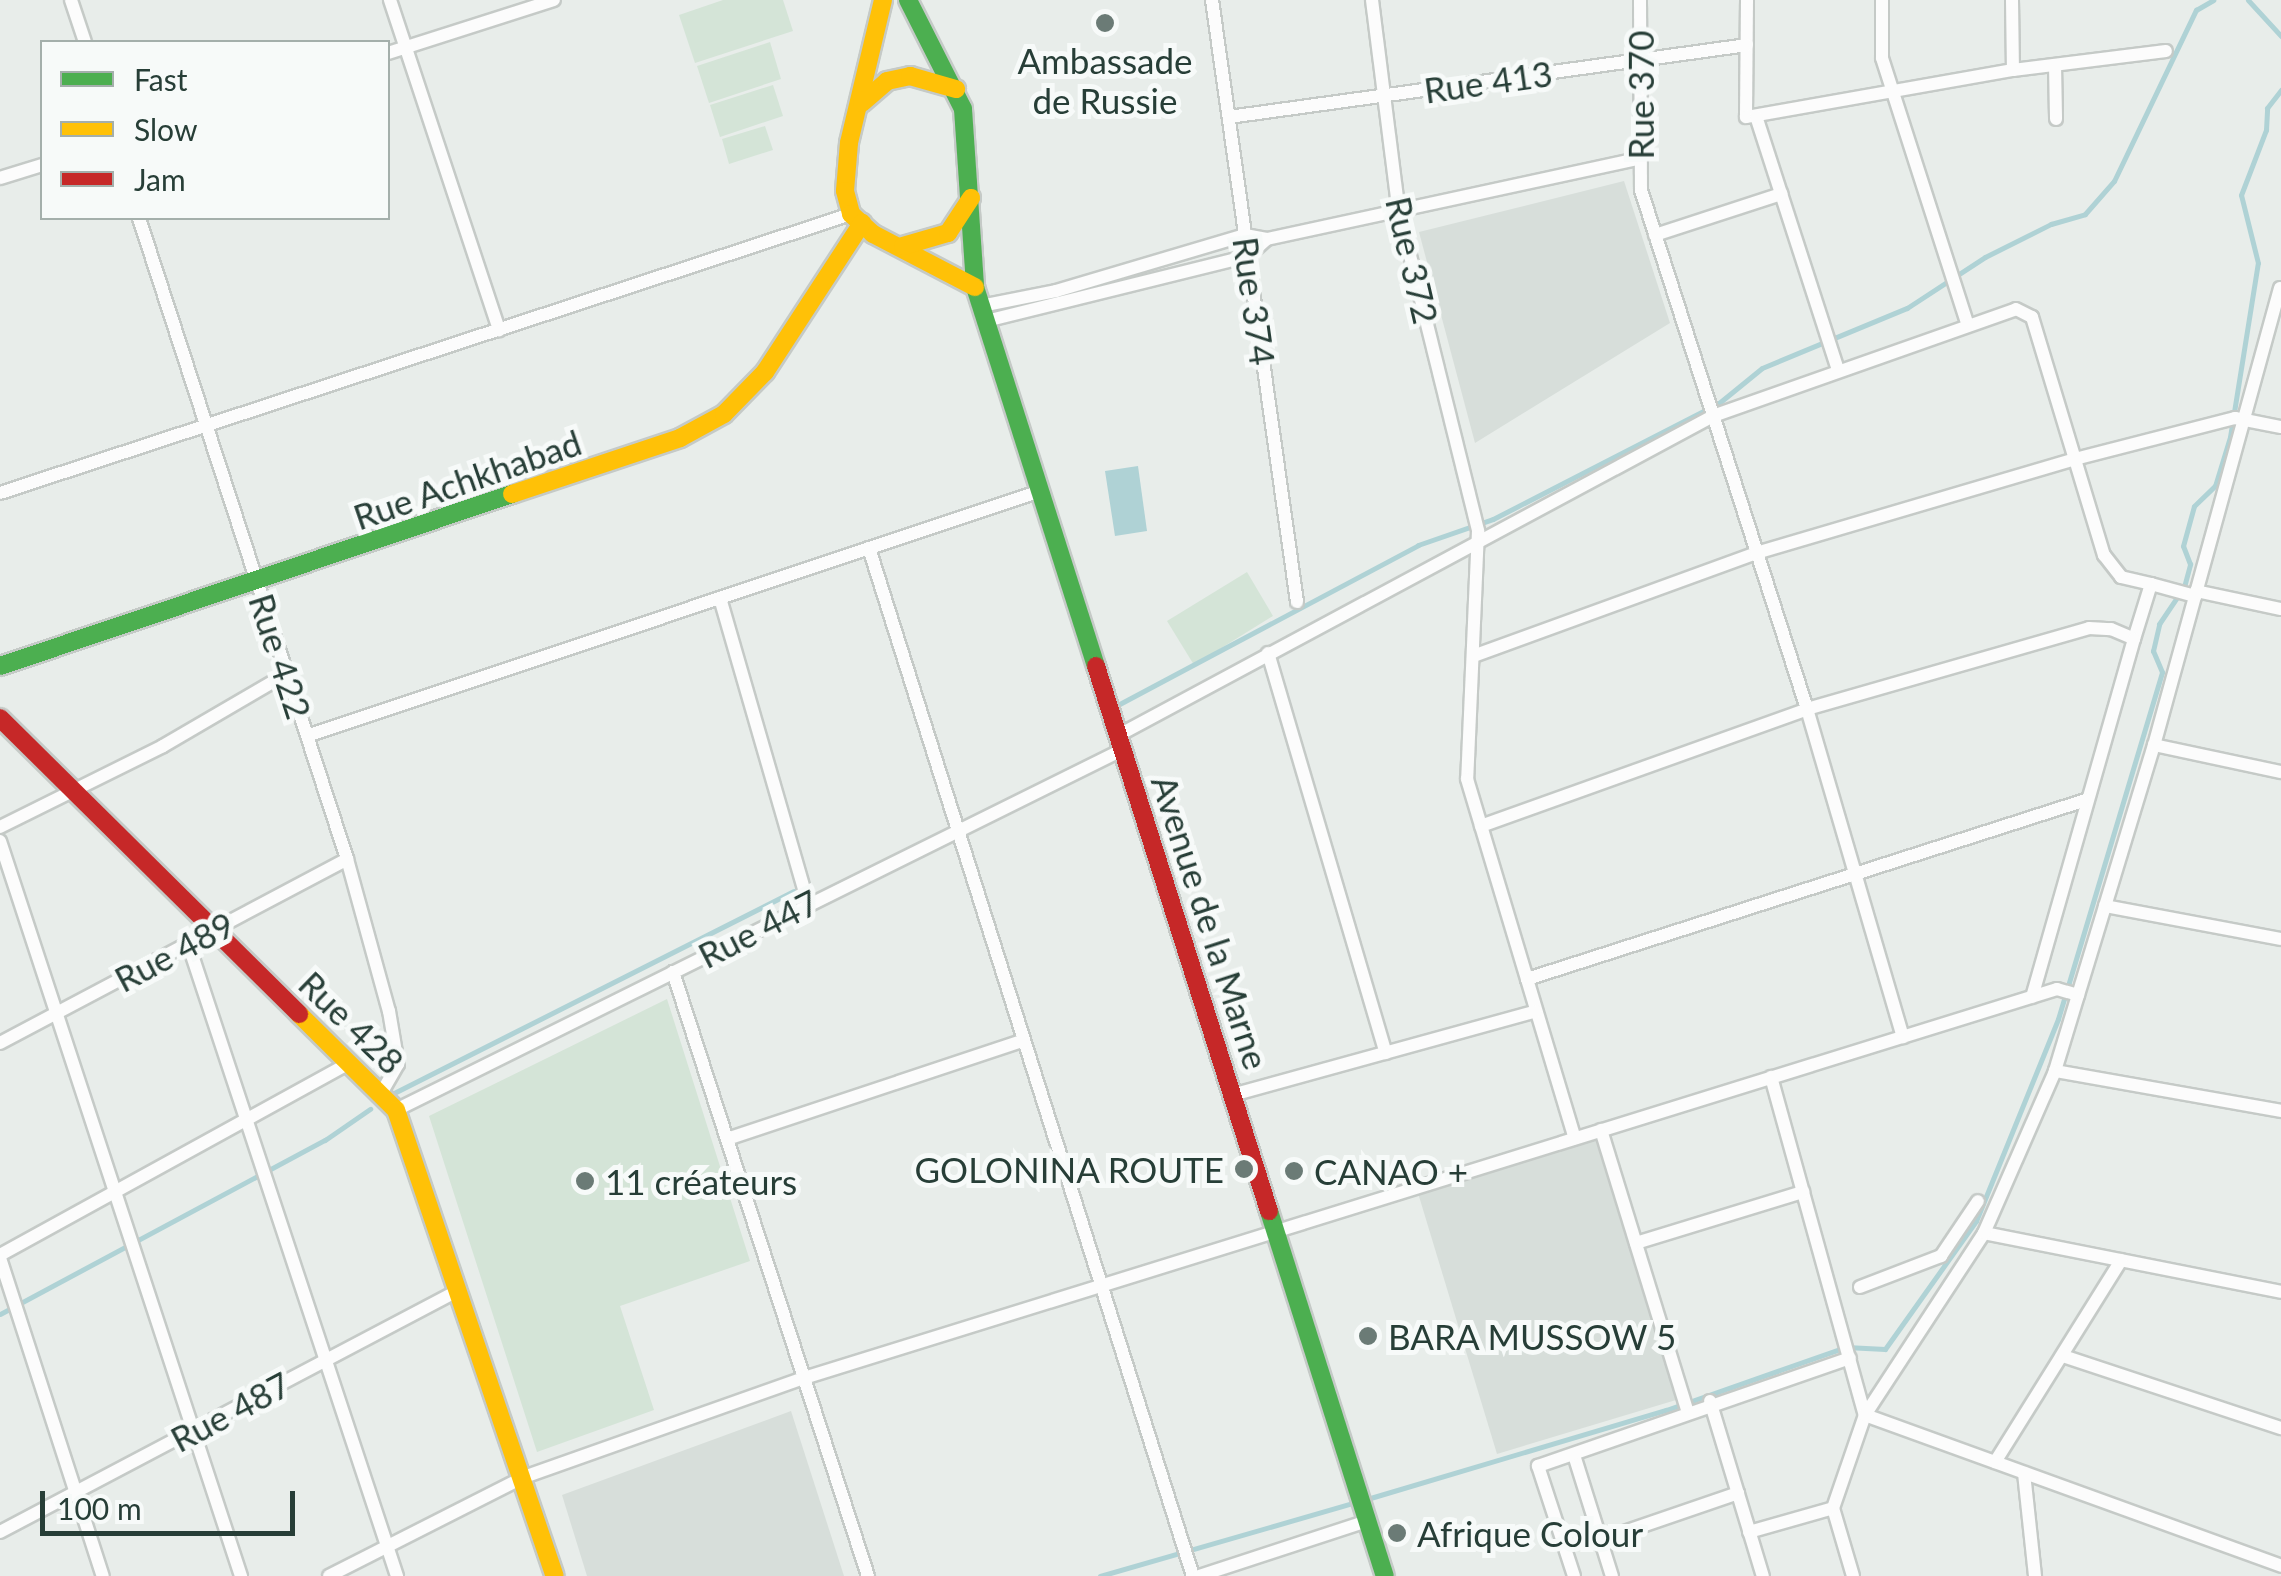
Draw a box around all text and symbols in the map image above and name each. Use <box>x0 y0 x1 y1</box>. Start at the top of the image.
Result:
marker: Ambassade de Russie <box>1094 12 1116 34</box>
street label: Rue 370 <box>1619 30 1661 160</box>
place label: Ambassade de Russie <box>1017 39 1193 121</box>
legend <box>40 40 390 220</box>
street label: Rue 413 <box>1421 51 1555 111</box>
text: Fast <box>134 61 188 97</box>
text: Slow <box>134 111 197 147</box>
text: Jam <box>134 161 186 197</box>
street label: Rue 372 <box>1378 192 1448 328</box>
street label: Rue 374 <box>1225 234 1285 368</box>
street label: Rue Achkhabad <box>347 420 587 538</box>
street label: Rue 422 <box>241 588 321 724</box>
street label: Avenue de la Marne <box>1144 770 1278 1074</box>
street label: Rue 447 <box>691 880 825 976</box>
street label: Rue 489 <box>107 902 241 1000</box>
street label: Rue 428 <box>291 962 413 1082</box>
place label: GOLONINA ROUTE <box>913 1148 1224 1190</box>
place label: CANAO + <box>1314 1150 1468 1192</box>
marker: GOLONINA ROUTE <box>1233 1158 1255 1180</box>
place label: 11 créateurs <box>605 1160 797 1202</box>
marker: CANAO + <box>1283 1160 1305 1182</box>
marker: 11 créateurs <box>574 1170 596 1192</box>
place label: BARA MUSSOW 5 <box>1388 1315 1678 1357</box>
marker: BARA MUSSOW 5 <box>1357 1325 1379 1347</box>
street label: Rue 487 <box>163 1362 297 1460</box>
scale bar <box>45 1471 300 1533</box>
text: 100 m <box>57 1490 142 1526</box>
place label: Afrique Colour <box>1417 1512 1643 1554</box>
marker: Afrique Colour <box>1386 1522 1408 1544</box>

